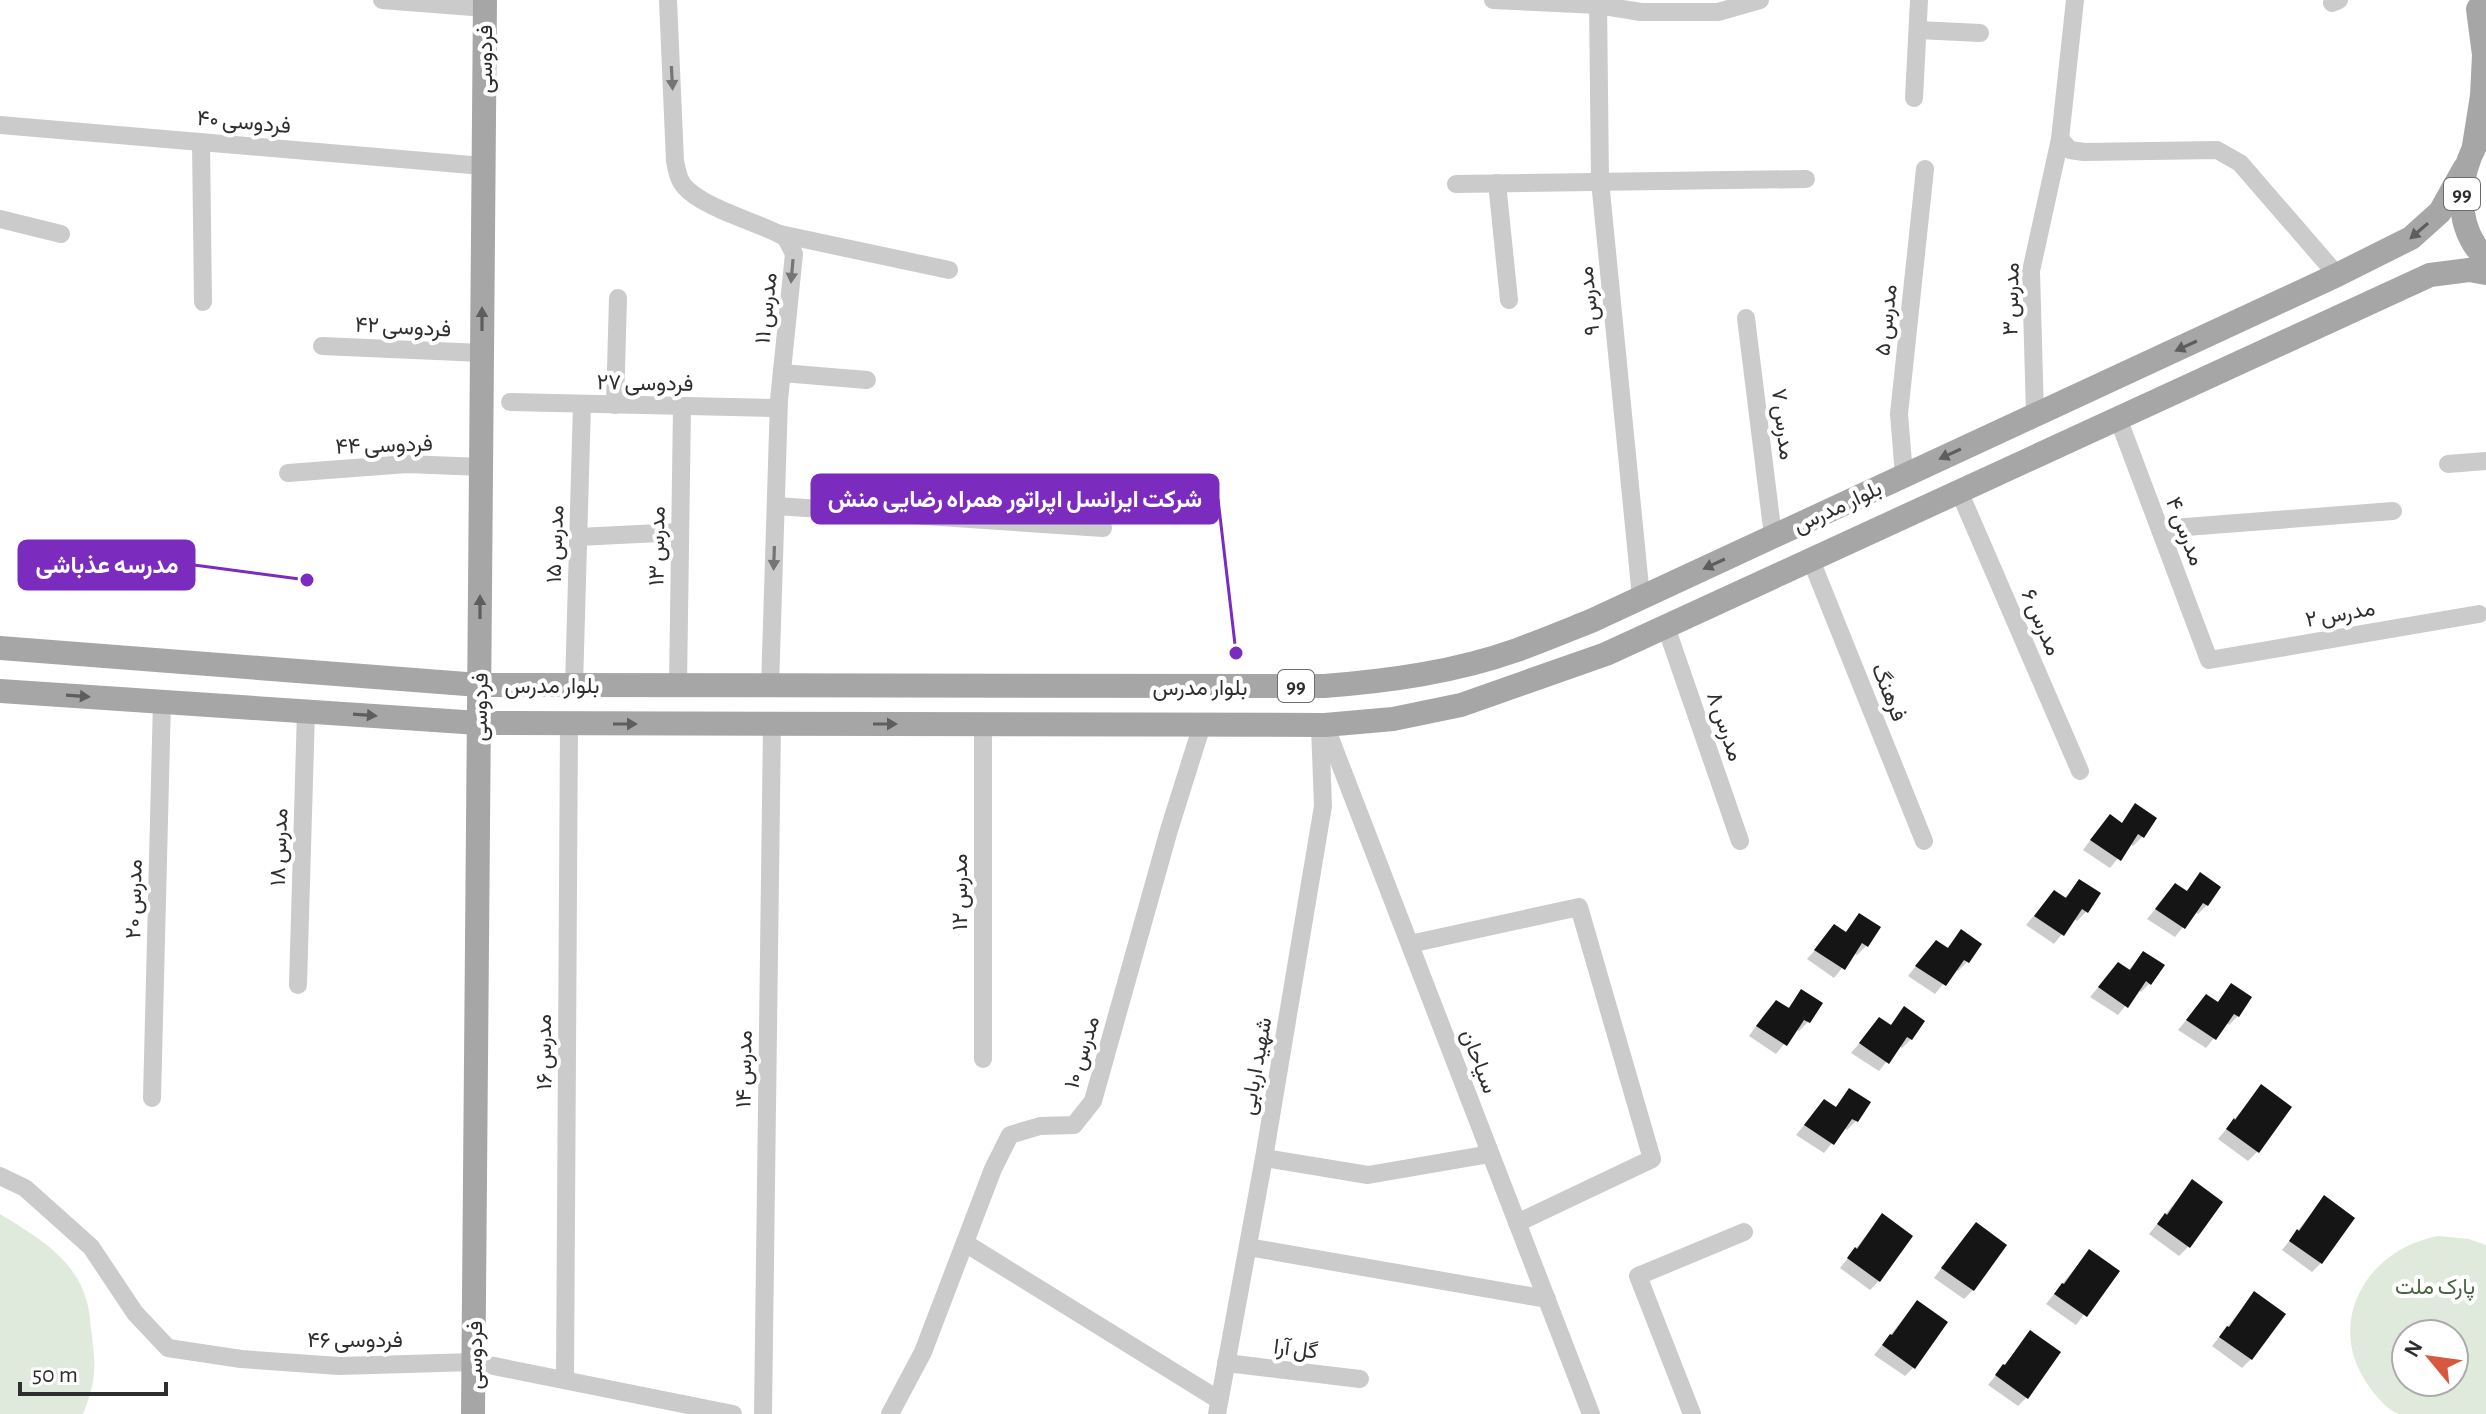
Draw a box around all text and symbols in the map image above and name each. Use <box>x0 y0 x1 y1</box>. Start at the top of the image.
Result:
street label: فردوسی <box>474 25 498 93</box>
one-way arrow <box>665 66 678 91</box>
street label: فردوسی ۴۰ <box>196 107 292 139</box>
road number: 99 <box>2444 178 2480 210</box>
one-way arrow <box>2409 222 2429 239</box>
one-way arrow <box>786 259 799 284</box>
street label: مدرس ۳ <box>1999 262 2025 336</box>
street label: مدرس ۹ <box>1574 265 1606 337</box>
street label: مدرس ۱۱ <box>751 271 783 345</box>
street label: مدرس ۵ <box>1871 283 1903 357</box>
one-way arrow <box>476 306 488 331</box>
street label: فردوسی ۴۲ <box>354 313 452 343</box>
one-way arrow <box>2174 339 2198 352</box>
street label: فردوسی ۲۷ <box>596 371 694 397</box>
street label: مدرس ۷ <box>1766 387 1798 461</box>
street label: فردوسی ۴۴ <box>335 432 433 460</box>
one-way arrow <box>1938 448 1961 461</box>
callout: شرکت ایرانسل اپراتور همراه رضایی منش <box>812 475 1218 523</box>
street label: بلوار مدرس <box>1790 477 1886 539</box>
text: شرکت ایرانسل اپراتور همراه رضایی منش <box>828 488 1202 515</box>
street label: مدرس ۴ <box>2160 494 2208 569</box>
street label: مدرس ۱۵ <box>543 505 569 584</box>
street label: مدرس ۱۳ <box>645 506 671 586</box>
callout: مدرسه عذباشی <box>19 541 194 589</box>
one-way arrow <box>768 546 781 571</box>
text: مدرسه عذباشی <box>35 554 179 580</box>
one-way arrow <box>1702 557 1725 570</box>
street label: مدرس ۶ <box>2016 586 2065 660</box>
one-way arrow <box>474 594 486 619</box>
street label: مدرس ۲ <box>2304 597 2377 633</box>
street label: فرهنگ <box>1866 660 1911 725</box>
road number: 99 <box>1278 670 1314 702</box>
street label: فردوسی <box>468 672 494 742</box>
street label: بلوار مدرس <box>505 675 599 699</box>
street label: بلوار مدرس <box>1153 677 1247 701</box>
street label: مدرس ۸ <box>1701 689 1747 765</box>
one-way arrow <box>66 690 91 703</box>
one-way arrow <box>353 709 378 722</box>
one-way arrow <box>613 718 638 730</box>
one-way arrow <box>873 718 898 730</box>
street label: مدرس ۱۸ <box>267 808 293 887</box>
street label: مدرس ۱۲ <box>949 854 973 930</box>
street label: مدرس ۲۰ <box>122 859 148 939</box>
street label: مدرس ۱۰ <box>1061 1013 1105 1092</box>
street label: مدرس ۱۶ <box>533 1014 557 1090</box>
street label: شهید اربابی <box>1237 1016 1277 1117</box>
street label: سیاحان <box>1456 1026 1501 1097</box>
street label: مدرس ۱۴ <box>732 1030 758 1108</box>
park label: پارک ملت <box>2395 1276 2475 1301</box>
north arrow <box>2390 1318 2470 1398</box>
street label: فردوسی <box>464 1321 488 1389</box>
street label: فردوسی ۴۶ <box>307 1329 403 1353</box>
street label: گل آرا <box>1272 1335 1319 1365</box>
text: N <box>2400 1337 2427 1361</box>
scale bar <box>20 1346 166 1396</box>
text: 50 m <box>32 1363 78 1387</box>

